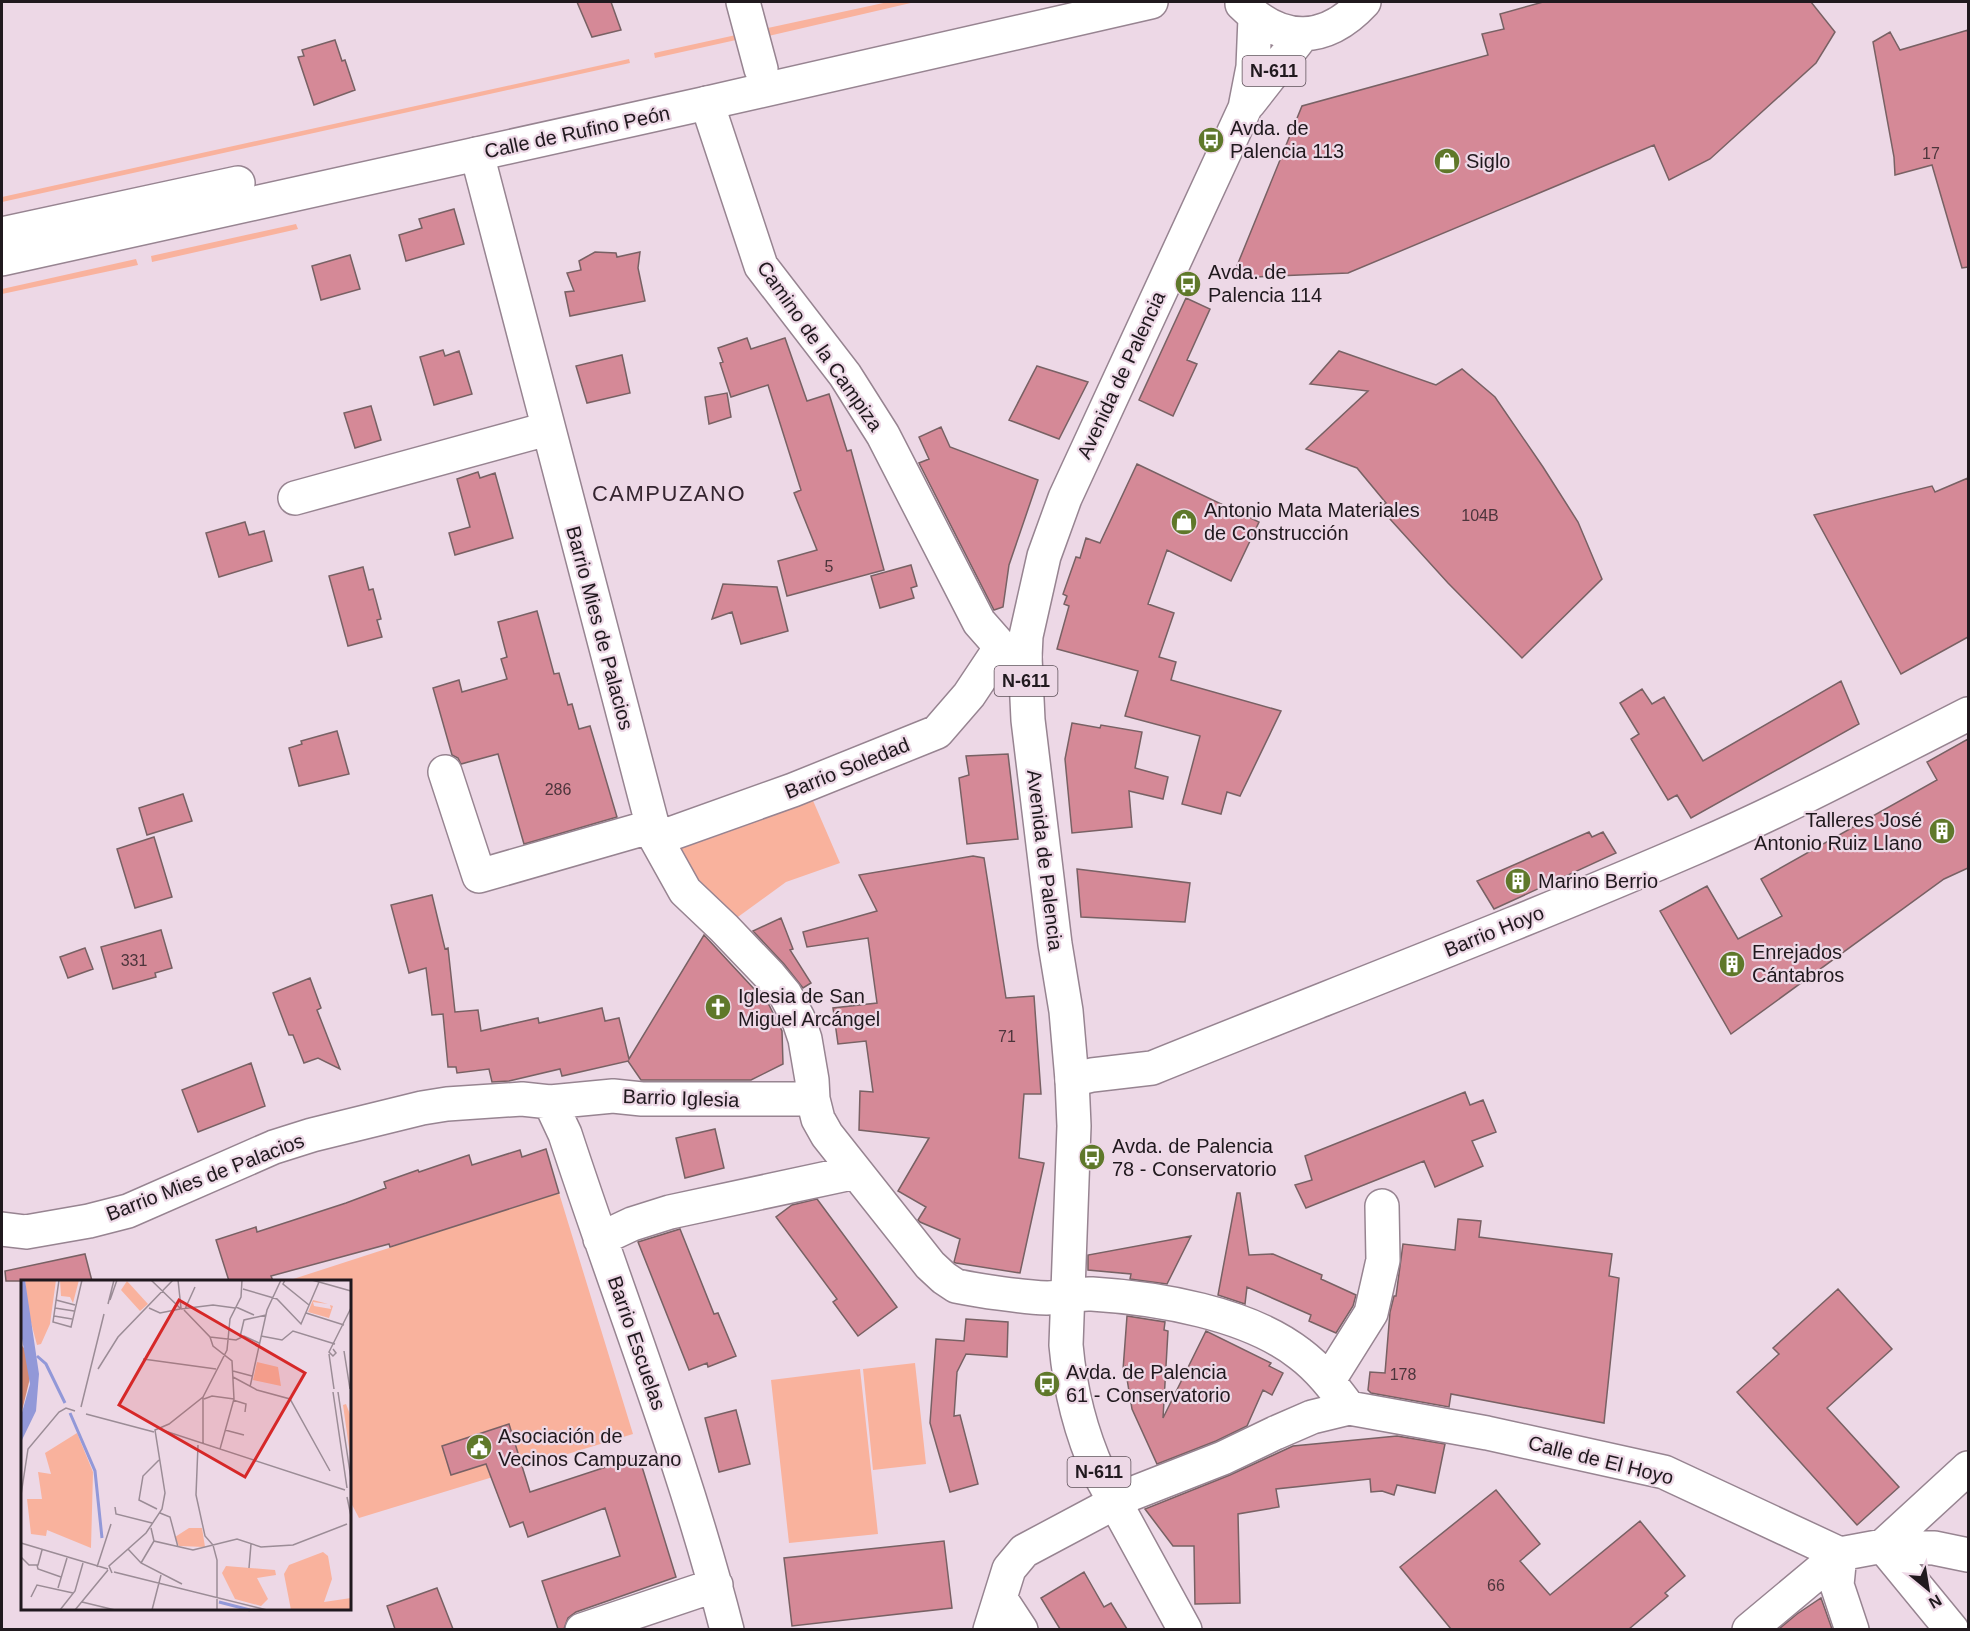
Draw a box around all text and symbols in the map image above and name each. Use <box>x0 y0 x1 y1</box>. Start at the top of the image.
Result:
road number: N-611 <box>1242 56 1306 86</box>
street label: Calle de Rufino Peón <box>482 102 672 162</box>
place label: Avda. de Palencia 113 <box>1230 117 1344 162</box>
bus stop icon: Avda. de Palencia 113 <box>1196 125 1226 155</box>
house number: 17 <box>1922 145 1940 162</box>
shop icon: Siglo <box>1432 146 1462 176</box>
place label: Siglo <box>1466 150 1510 172</box>
street label: Camino de la Campiza <box>753 257 888 436</box>
place label: Avda. de Palencia 114 <box>1208 261 1322 306</box>
bus stop icon: Avda. de Palencia 114 <box>1173 269 1203 299</box>
street label: Avenida de Palencia <box>1073 287 1170 462</box>
district label: CAMPUZANO <box>592 481 746 506</box>
place label: Antonio Mata Materiales de Construcción <box>1204 499 1420 544</box>
shop icon: Antonio Mata Materiales de Construcción <box>1169 507 1199 537</box>
house number: 104B <box>1461 507 1499 524</box>
street label: Barrio Mies de Palacios <box>562 524 638 732</box>
house number: 5 <box>825 558 834 575</box>
road number: N-611 <box>994 666 1058 696</box>
street label: Barrio Soledad <box>782 733 912 803</box>
street label: Avenida de Palencia <box>1023 768 1067 953</box>
house number: 286 <box>545 781 571 798</box>
place label: Talleres José Antonio Ruiz Llano <box>1754 809 1922 854</box>
building icon: Talleres José Antonio Ruiz Llano <box>1927 816 1957 846</box>
building icon: Marino Berrio <box>1503 866 1533 896</box>
place label: Marino Berrio <box>1538 870 1658 892</box>
street label: Barrio Hoyo <box>1441 901 1547 961</box>
place label: Enrejados Cántabros <box>1752 941 1844 986</box>
building icon: Enrejados Cántabros <box>1717 949 1747 979</box>
house number: 331 <box>121 952 147 969</box>
place label: Iglesia de San Miguel Arcángel <box>738 985 880 1030</box>
church icon: Iglesia de San Miguel Arcángel <box>703 992 733 1022</box>
house number: 71 <box>998 1028 1016 1045</box>
street label: Barrio Iglesia <box>622 1085 741 1111</box>
street label: Barrio Mies de Palacios <box>103 1129 307 1225</box>
place label: Avda. de Palencia 78 - Conservatorio <box>1112 1135 1277 1180</box>
bus stop icon: Avda. de Palencia 78 - Conservatorio <box>1077 1142 1107 1172</box>
street label: Barrio Escuelas <box>604 1273 670 1413</box>
inset map <box>21 1280 351 1610</box>
place label: Avda. de Palencia 61 - Conservatorio <box>1066 1361 1231 1406</box>
house number: 178 <box>1390 1366 1416 1383</box>
bus stop icon: Avda. de Palencia 61 - Conservatorio <box>1032 1369 1062 1399</box>
place label: Asociación de Vecinos Campuzano <box>498 1425 681 1470</box>
street label: Calle de El Hoyo <box>1526 1431 1676 1489</box>
public building icon: Asociación de Vecinos Campuzano <box>464 1432 494 1462</box>
road number: N-611 <box>1068 1457 1130 1487</box>
north arrow <box>1898 1559 1958 1619</box>
house number: 66 <box>1487 1577 1505 1594</box>
text: N <box>1926 1591 1945 1612</box>

